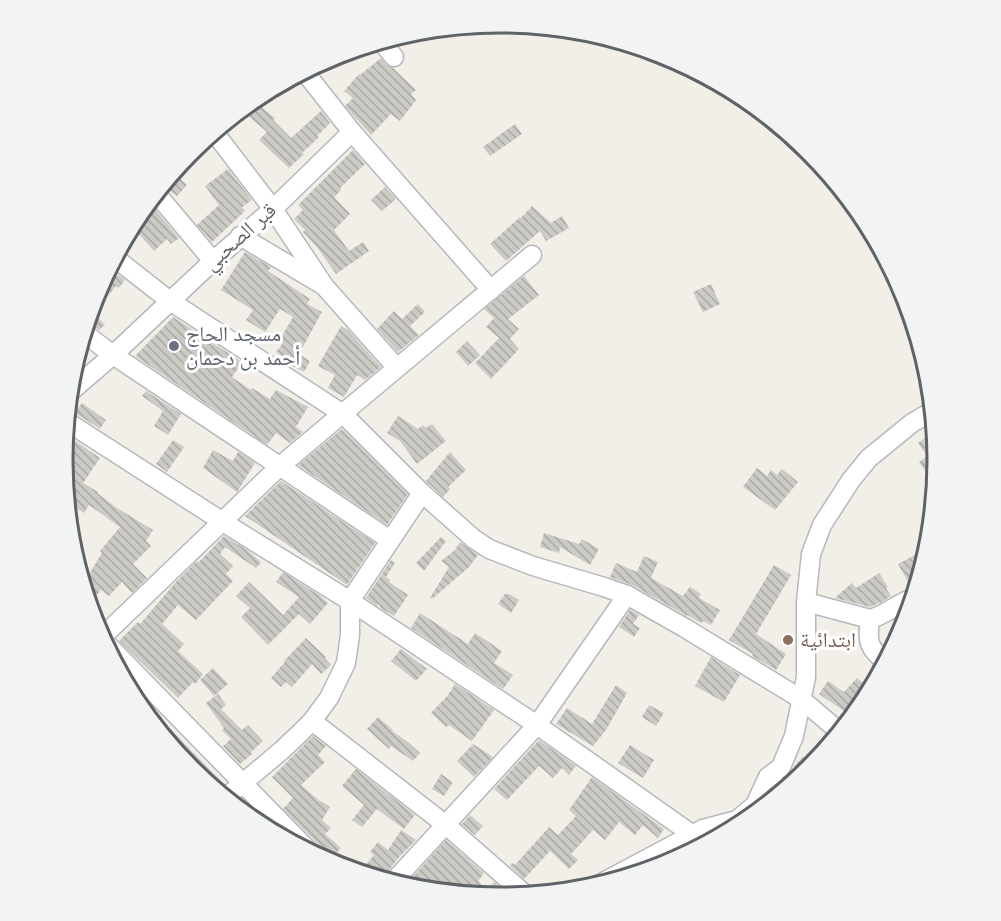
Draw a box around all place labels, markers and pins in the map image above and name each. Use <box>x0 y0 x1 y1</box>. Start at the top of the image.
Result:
place label: مسجد الحاج أحمد بن دحمان <box>186 322 300 371</box>
marker: مسجد الحاج أحمد بن دحمان <box>167 339 181 353</box>
place label: ابتدائية <box>800 628 856 653</box>
marker: ابتدائية <box>781 633 795 647</box>

